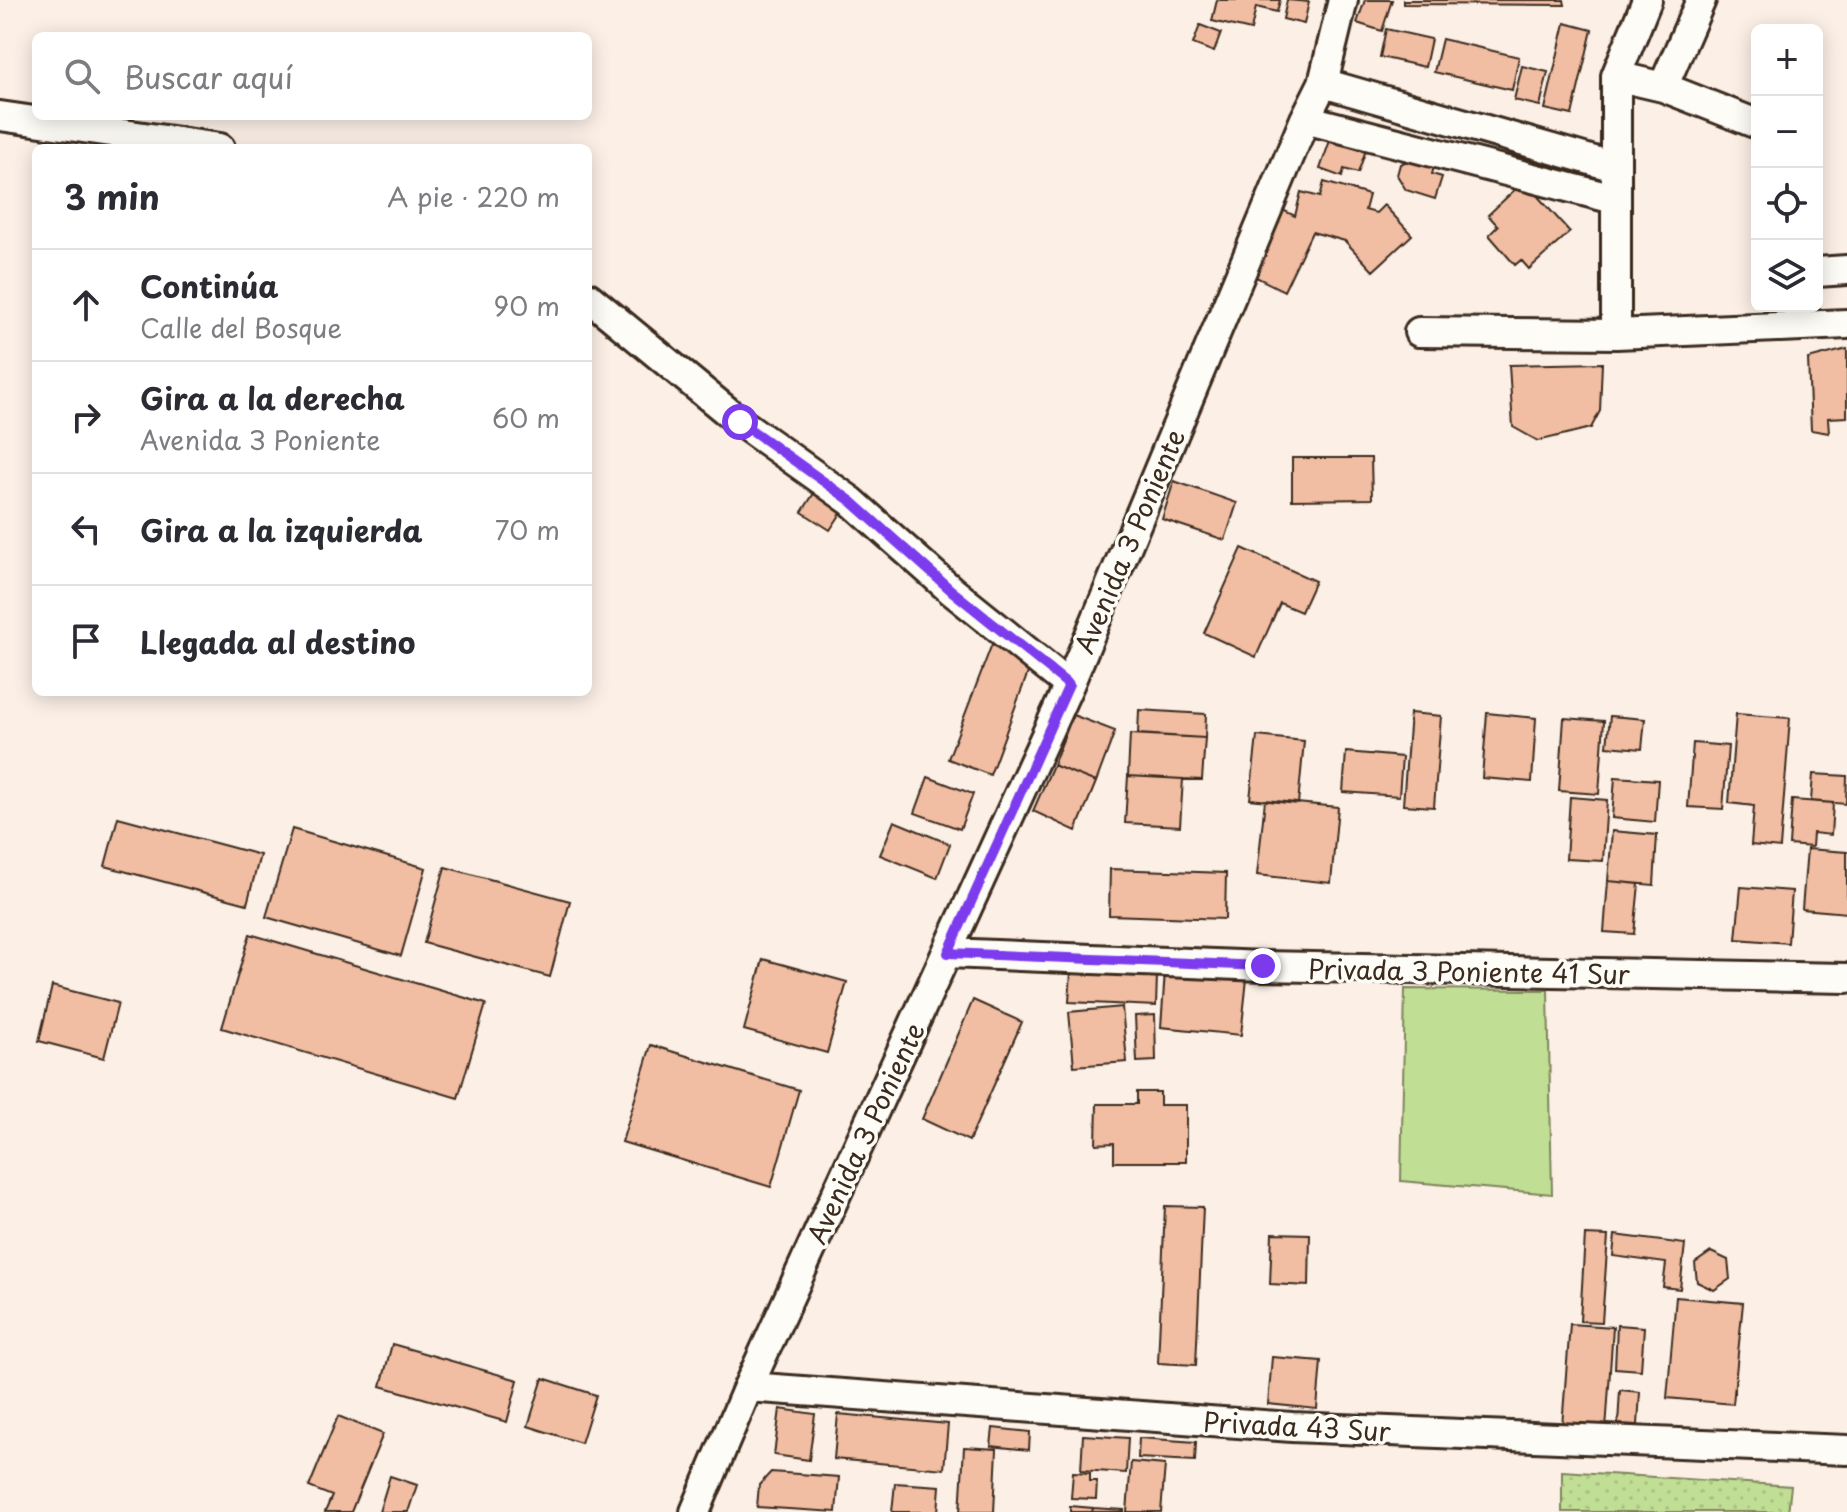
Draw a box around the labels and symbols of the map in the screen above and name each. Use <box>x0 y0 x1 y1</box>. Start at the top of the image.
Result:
route start <box>722 404 758 440</box>
street label: Avenida 3 Poniente <box>1064 423 1194 659</box>
route end <box>1245 948 1281 984</box>
street label: Privada 3 Poniente 41 Sur <box>1308 949 1631 993</box>
street label: Avenida 3 Poniente <box>797 1016 933 1250</box>
street label: Privada 43 Sur <box>1202 1402 1393 1450</box>

